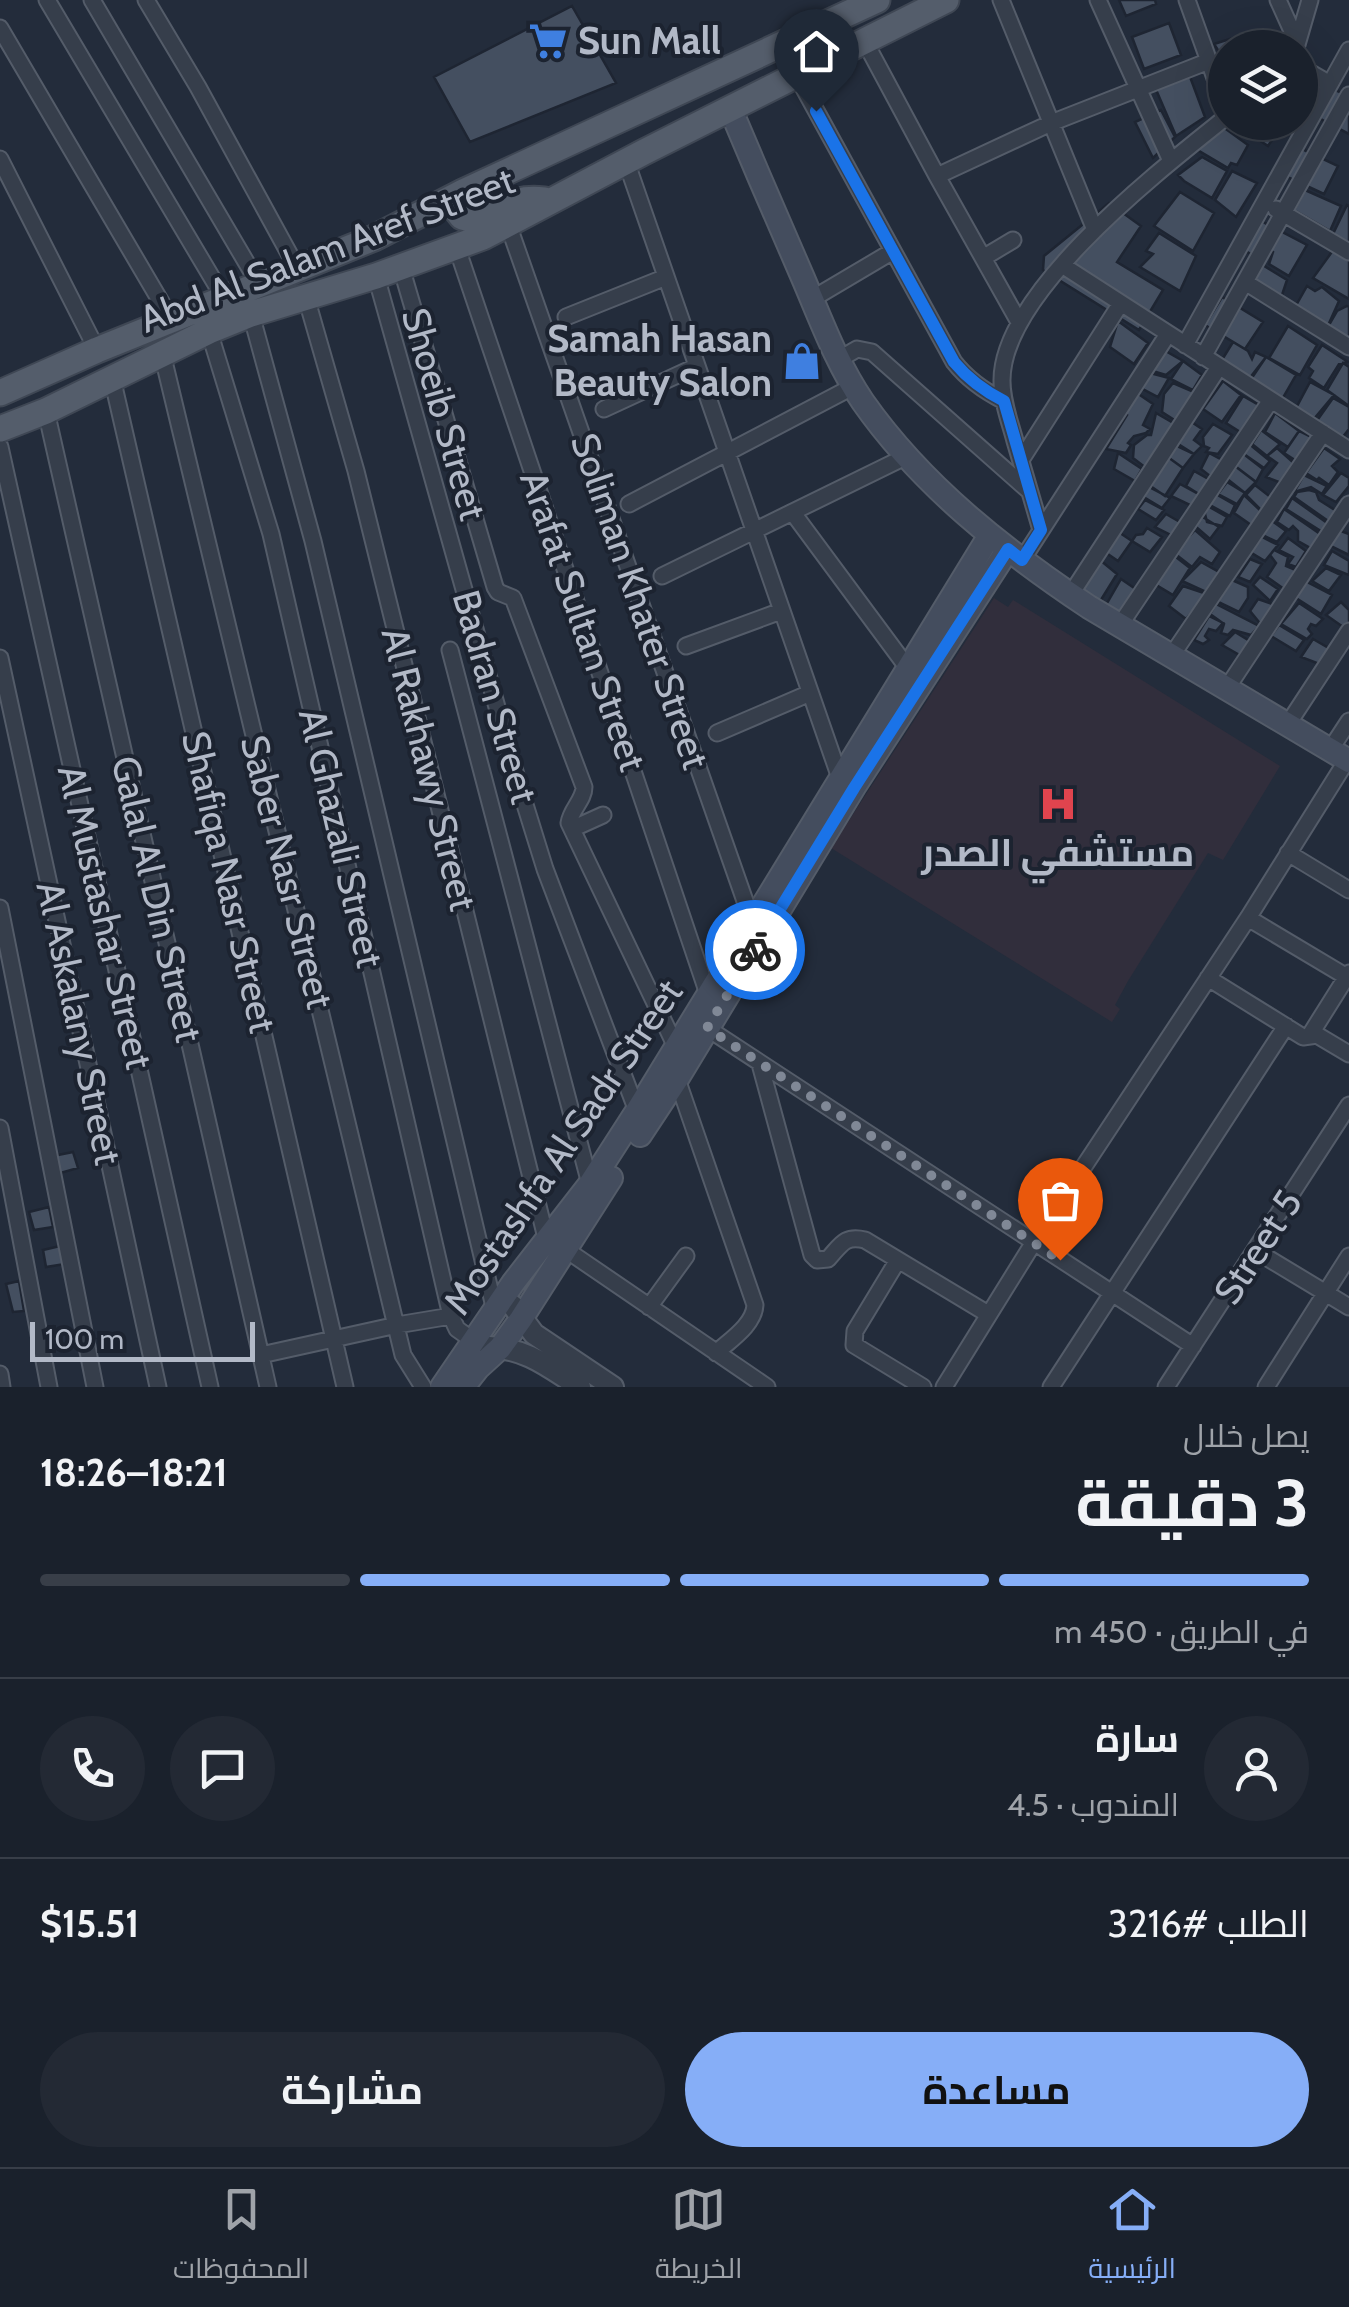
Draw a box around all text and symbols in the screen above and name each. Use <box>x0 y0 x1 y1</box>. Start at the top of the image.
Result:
pin <box>774 9 859 112</box>
place label: Sun Mall <box>578 17 721 64</box>
supermarket icon: Sun Mall <box>527 20 569 62</box>
icon: home <box>789 24 844 79</box>
map controls <box>1208 30 1318 140</box>
button: layers <box>1208 30 1318 140</box>
street label: Abd Al Salam Aref Street <box>133 156 521 343</box>
street label: Shoeib Street <box>392 302 497 525</box>
place label: Samah Hasan Beauty Salon <box>547 315 772 406</box>
shop icon: Samah Hasan Beauty Salon <box>781 340 823 382</box>
street label: Soliman Khater Street <box>561 427 720 775</box>
street label: Arafat Sultan Street <box>510 465 657 777</box>
street label: Badran Street <box>443 585 548 809</box>
street label: Al Rakhawy Street <box>372 623 487 915</box>
street label: Al Ghazali Street <box>289 704 394 972</box>
street label: Shafiqa Nasr Street <box>172 727 287 1037</box>
street label: Saber Nasr Street <box>231 730 344 1014</box>
street label: Galal Al Din Street <box>102 751 213 1047</box>
street label: Al Mustashar Street <box>48 760 163 1074</box>
hospital icon: مستشفي الصدر <box>1037 783 1079 825</box>
place label: مستشفي الصدر <box>921 829 1194 884</box>
street label: Al Askalany Street <box>27 877 132 1169</box>
courier <box>705 900 805 1000</box>
icon: bike <box>728 923 783 978</box>
street label: Mostashfa Al Sadr Street <box>433 970 692 1323</box>
pin <box>1018 1158 1103 1261</box>
icon: bag <box>1033 1173 1088 1228</box>
street label: Street 5 <box>1203 1181 1312 1313</box>
scale bar <box>30 1317 255 1362</box>
text: 100 m <box>45 1322 124 1356</box>
text: يصل خلال <box>1183 1416 1309 1455</box>
text: 18:21–18:26 <box>40 1449 227 1496</box>
text: 3 دقيقة <box>1076 1463 1309 1542</box>
text: في الطريق · 450 m <box>1054 1612 1309 1651</box>
text: سارة <box>1096 1715 1179 1762</box>
button: phone <box>40 1716 145 1821</box>
button: chat <box>170 1716 275 1821</box>
button: person <box>1204 1716 1309 1821</box>
text: المندوب · 4.5 <box>1007 1785 1179 1824</box>
text: $15.51 <box>40 1900 139 1947</box>
text: الطلب #3216 <box>1107 1900 1309 1947</box>
button: مشاركة <box>40 2032 665 2147</box>
button: مساعدة <box>685 2032 1309 2147</box>
tab: المحفوظات <box>173 2182 309 2294</box>
tab: الخريطة <box>655 2182 742 2294</box>
tab: الرئيسية <box>1088 2182 1176 2294</box>

